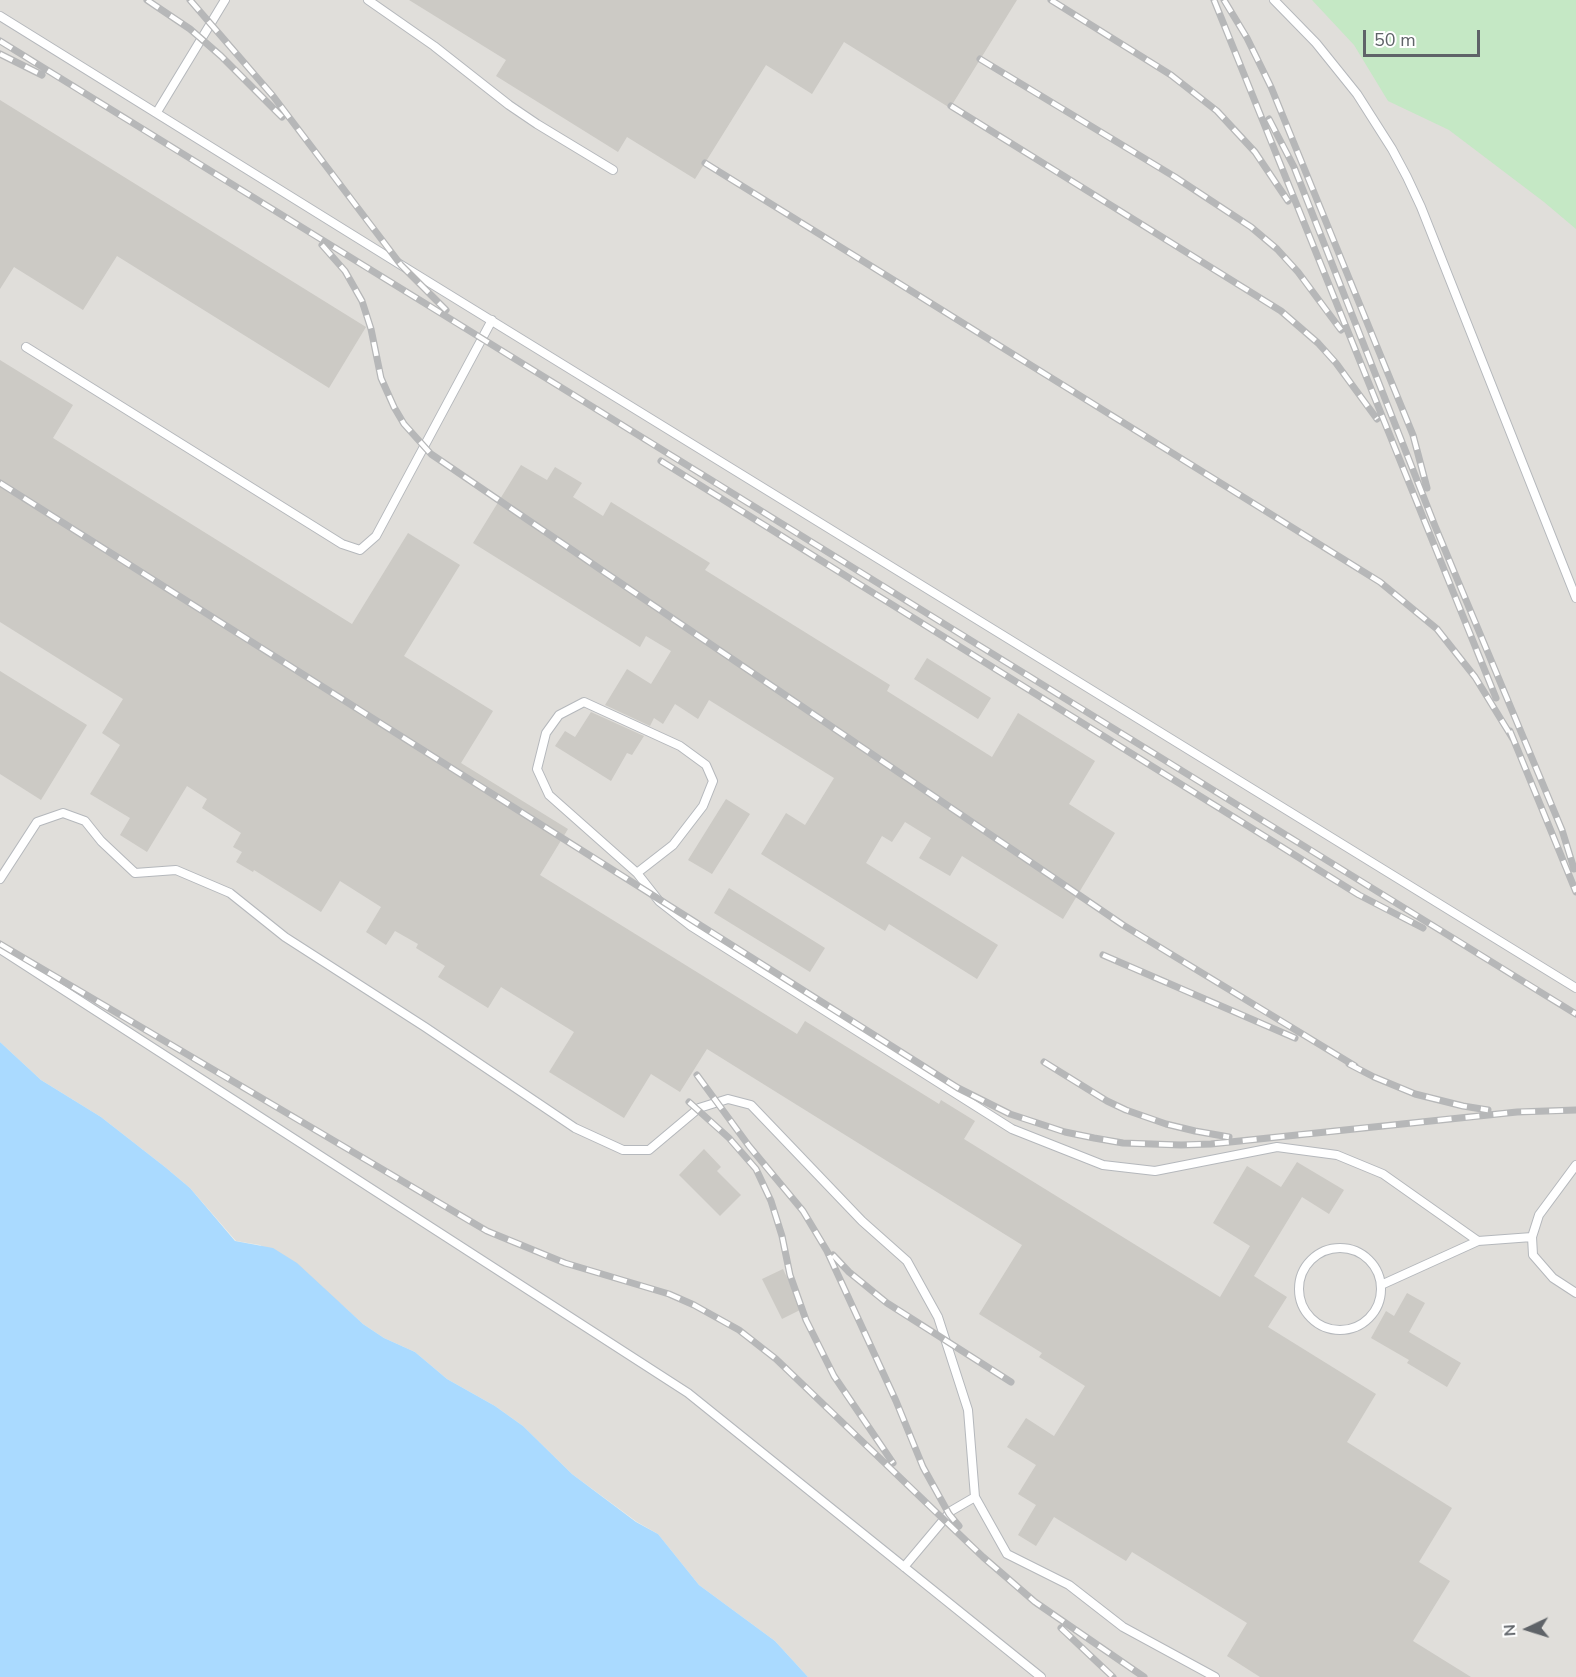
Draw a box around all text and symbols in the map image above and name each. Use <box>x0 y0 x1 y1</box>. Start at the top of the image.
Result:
scale bar <box>1366 18 1483 56</box>
text: 50 m <box>1374 28 1416 52</box>
north arrow <box>1498 1599 1558 1659</box>
text: N <box>1499 1624 1521 1637</box>

